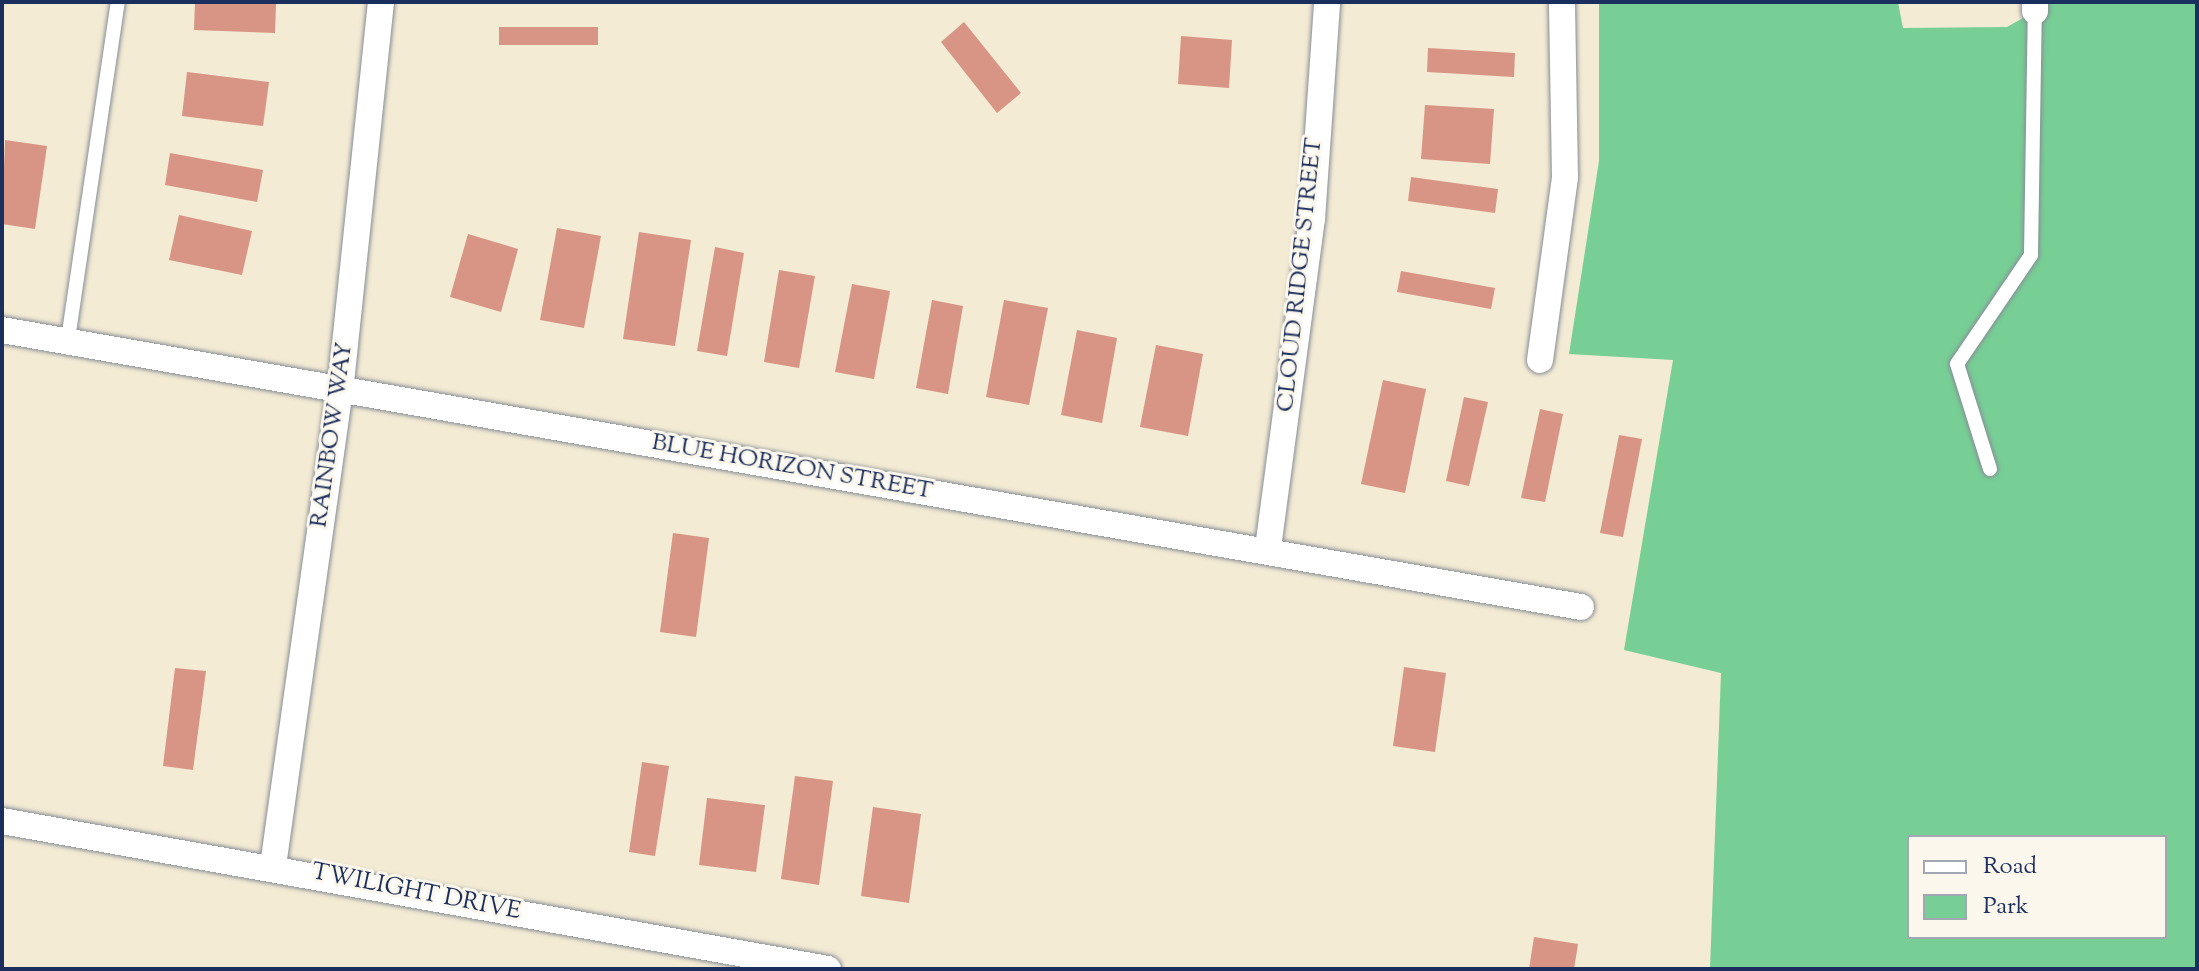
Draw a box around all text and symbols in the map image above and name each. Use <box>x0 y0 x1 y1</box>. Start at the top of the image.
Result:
street label: CLOUD RIDGE STREET <box>1272 136 1330 414</box>
street label: RAINBOW WAY <box>306 340 360 530</box>
street label: BLUE HORIZON STREET <box>649 429 935 507</box>
legend <box>1907 835 2167 939</box>
text: Road <box>1983 850 2037 884</box>
street label: TWILIGHT DRIVE <box>309 859 523 927</box>
text: Park <box>1983 890 2029 924</box>

